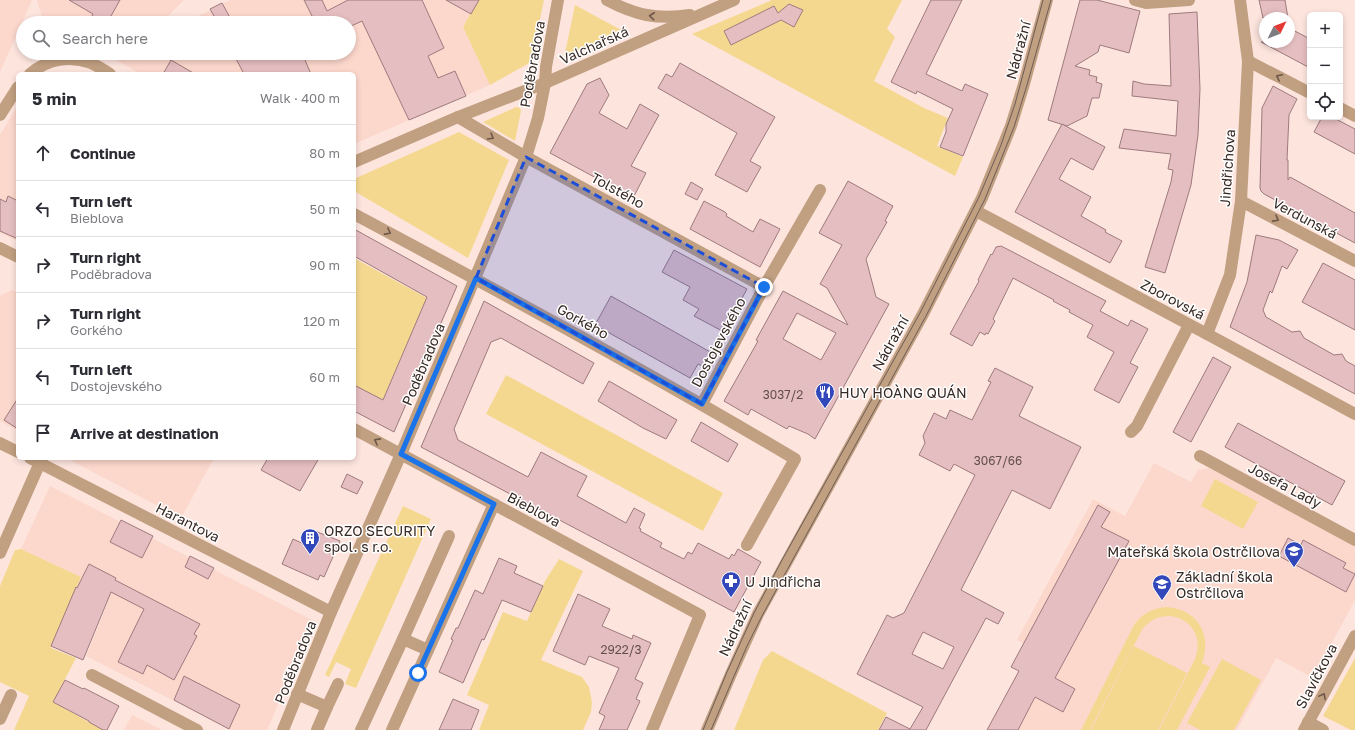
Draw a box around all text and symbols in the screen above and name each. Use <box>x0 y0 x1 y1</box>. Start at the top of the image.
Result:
one-way arrow <box>649 12 655 21</box>
north arrow <box>1259 12 1295 48</box>
map controls <box>1307 12 1343 120</box>
button: + <box>1307 12 1343 48</box>
search box <box>16 16 356 60</box>
street label: Nádražní <box>1002 18 1034 81</box>
street label: Poděbradova <box>516 19 548 109</box>
street label: Valchařská <box>557 22 631 68</box>
icon: search <box>30 27 52 49</box>
text: Search here <box>62 29 148 47</box>
button: − <box>1307 48 1343 84</box>
one-way arrow <box>1276 74 1283 82</box>
button: locate <box>1307 84 1343 120</box>
text: 5 min <box>32 88 76 109</box>
text: Walk · 400 m <box>260 90 340 106</box>
street label: Jindřichova <box>1216 129 1238 207</box>
one-way arrow <box>487 132 495 139</box>
icon: ahead <box>32 142 54 164</box>
text: Continue <box>70 144 136 162</box>
text: 80 m <box>309 145 340 161</box>
street label: Tolstého <box>588 168 648 212</box>
text: Turn left <box>70 192 132 210</box>
street label: Verdunská <box>1270 194 1340 242</box>
icon: left <box>32 198 54 220</box>
text: 50 m <box>310 201 340 217</box>
text: Bieblova <box>70 210 124 226</box>
one-way arrow <box>1272 215 1279 222</box>
one-way arrow <box>384 227 392 235</box>
text: Turn right <box>70 248 141 266</box>
icon: right <box>32 254 54 276</box>
text: 90 m <box>309 257 340 273</box>
text: Poděbradova <box>70 266 152 282</box>
street label: Zborovská <box>1138 275 1208 323</box>
route end <box>755 278 773 296</box>
street label: Dostojevského <box>687 294 749 390</box>
street label: Gorkého <box>554 300 612 342</box>
text: Turn right <box>70 304 141 322</box>
icon: right <box>32 310 54 332</box>
street label: Nádražní <box>868 312 913 373</box>
text: 120 m <box>303 313 340 329</box>
street label: Poděbradova <box>398 320 448 408</box>
text: Gorkého <box>70 322 122 338</box>
text: Turn left <box>70 360 132 378</box>
icon: left <box>32 366 54 388</box>
text: 60 m <box>309 369 340 385</box>
text: Dostojevského <box>70 378 162 394</box>
restaurant icon: HUY HOÀNG QUÁN <box>814 381 836 409</box>
place label: HUY HOÀNG QUÁN <box>839 384 967 401</box>
house number: 3037/2 <box>763 387 803 402</box>
icon: arrive <box>32 422 54 444</box>
text: Arrive at destination <box>70 424 219 442</box>
one-way arrow <box>374 439 382 446</box>
house number: 3067/66 <box>974 453 1022 468</box>
street label: Josefa Lady <box>1246 459 1325 511</box>
street label: Bieblova <box>505 488 563 530</box>
street label: Harantova <box>153 499 223 545</box>
place label: ORZO SECURITY spol. s r.o. <box>324 522 435 555</box>
building icon: ORZO SECURITY spol. s r.o. <box>299 527 321 555</box>
school or university icon: Mateřská škola Ostrčilova <box>1283 540 1305 568</box>
place label: Mateřská škola Ostrčilova <box>1107 543 1280 560</box>
place label: Základní škola Ostrčilova <box>1176 568 1273 601</box>
pharmacy icon: U Jindřicha <box>720 570 742 598</box>
place label: U Jindřicha <box>745 573 821 590</box>
school or university icon: Základní škola Ostrčilova <box>1151 573 1173 601</box>
street label: Nádražní <box>715 596 756 659</box>
street label: Poděbradova <box>271 618 319 706</box>
street label: Slavíčkova <box>1292 640 1340 712</box>
house number: 2922/3 <box>601 642 641 657</box>
route start <box>409 664 427 682</box>
one-way arrow <box>1318 693 1325 700</box>

